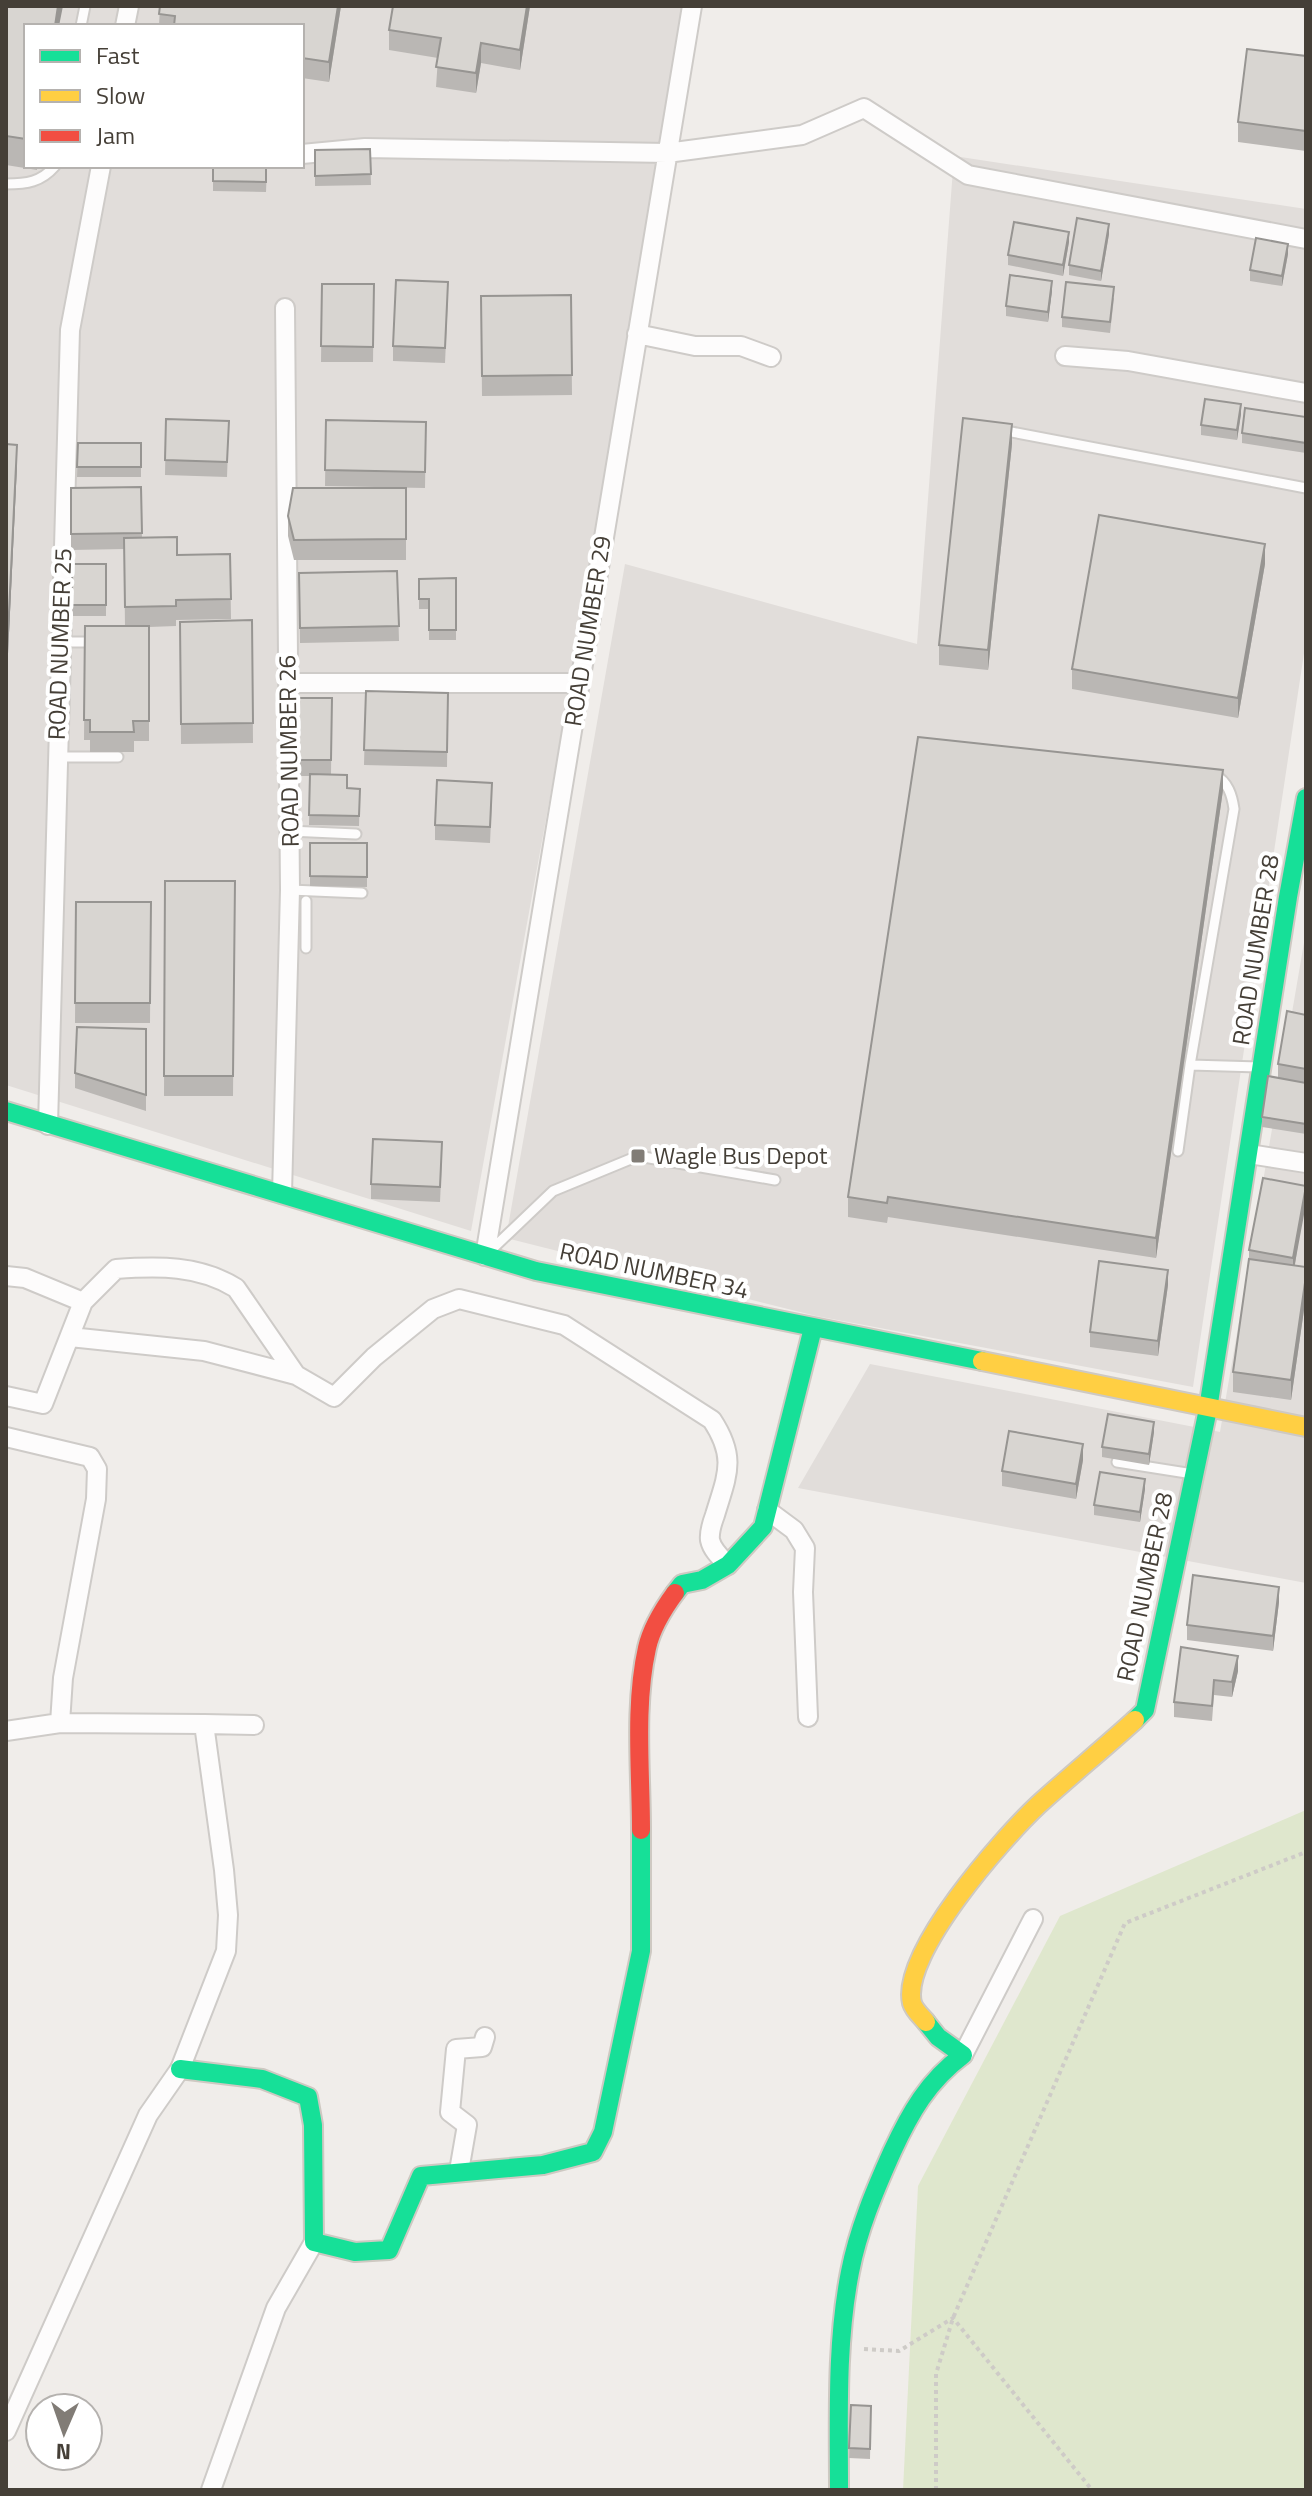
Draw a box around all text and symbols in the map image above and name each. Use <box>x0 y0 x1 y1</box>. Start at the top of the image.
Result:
legend <box>24 24 304 168</box>
text: Fast <box>96 37 140 73</box>
text: Slow <box>96 77 145 113</box>
text: Jam <box>96 117 135 153</box>
street label: ROAD NUMBER 29 <box>554 533 620 729</box>
street label: ROAD NUMBER 25 <box>38 547 80 741</box>
street label: ROAD NUMBER 26 <box>268 655 308 847</box>
street label: ROAD NUMBER 28 <box>1222 852 1288 1048</box>
place label: Wagle Bus Depot <box>654 1137 828 1173</box>
marker: Wagle Bus Depot <box>629 1147 647 1165</box>
street label: ROAD NUMBER 34 <box>556 1232 752 1308</box>
street label: ROAD NUMBER 28 <box>1106 1489 1182 1685</box>
north arrow <box>24 2392 104 2472</box>
text: N <box>55 2435 72 2469</box>

